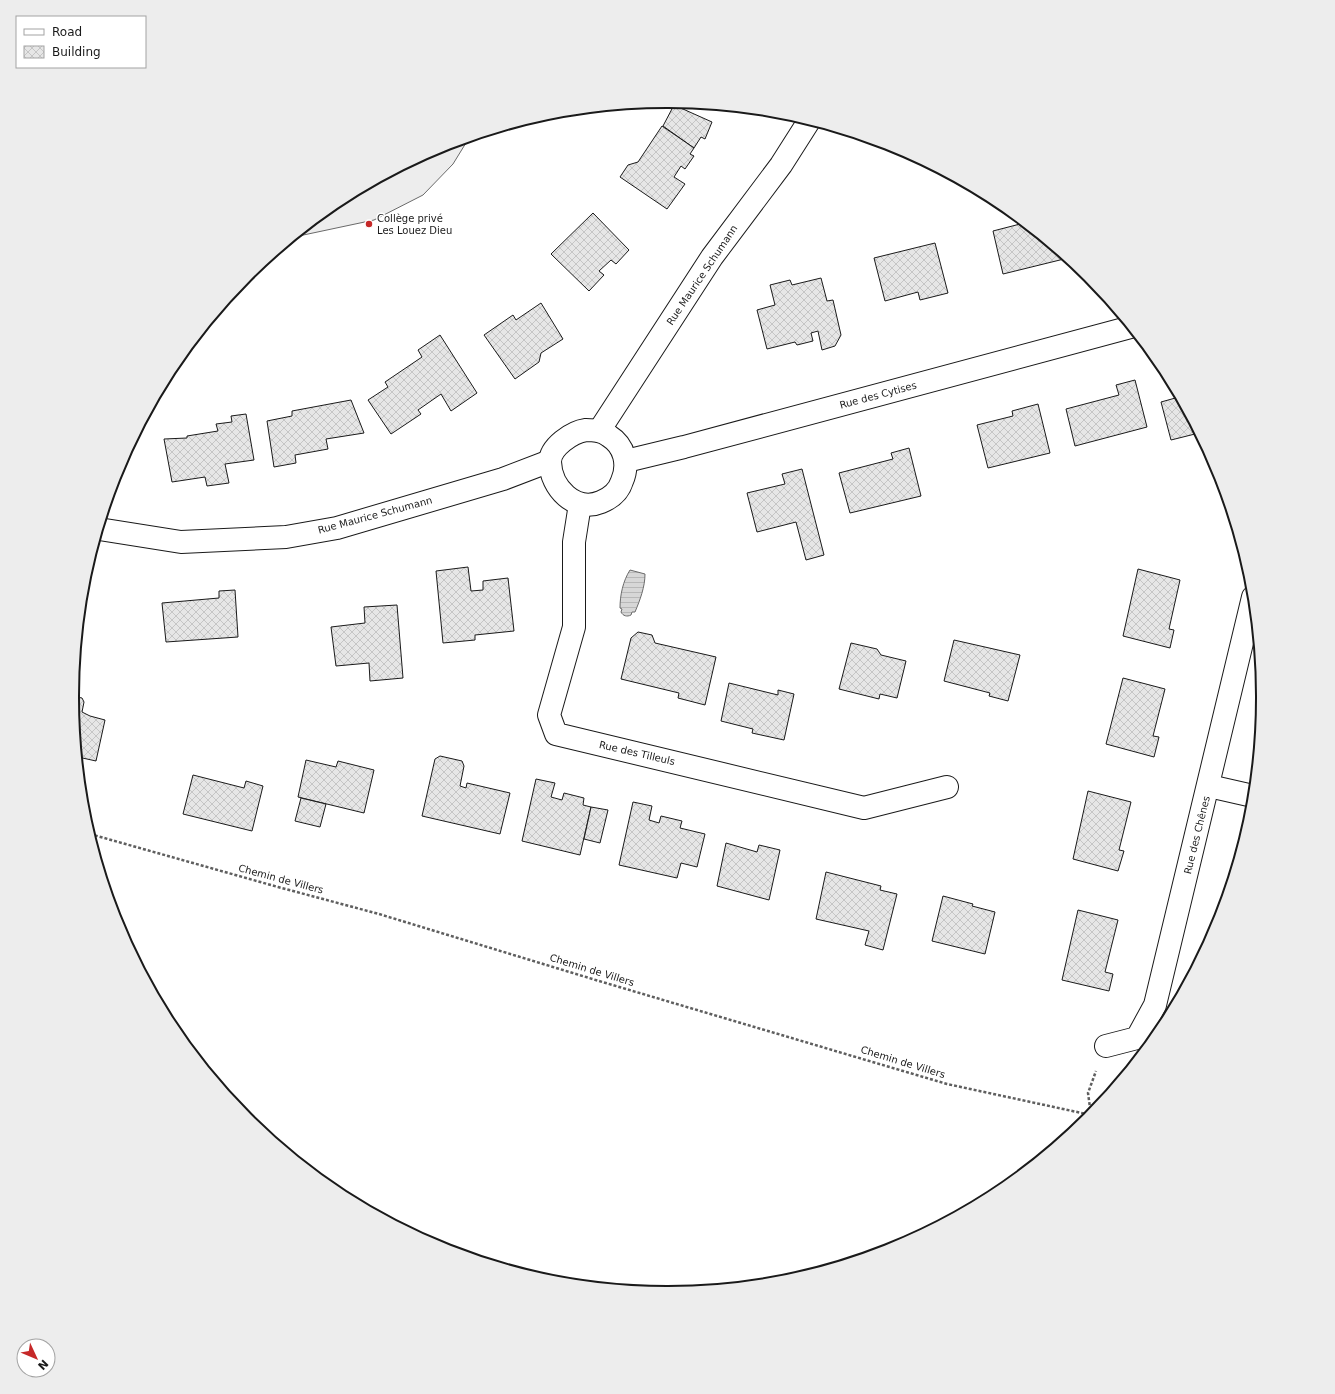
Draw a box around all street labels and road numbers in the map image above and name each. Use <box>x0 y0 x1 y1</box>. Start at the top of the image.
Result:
street label: Rue Maurice Schumann <box>664 223 740 327</box>
street label: Rue des Cytises <box>838 379 918 411</box>
street label: Rue Maurice Schumann <box>317 494 433 536</box>
street label: Rue des Tilleuls <box>598 739 676 767</box>
street label: Rue des Chênes <box>1182 795 1212 875</box>
street label: Chemin de Villers <box>237 862 325 896</box>
street label: Chemin de Villers <box>548 952 636 988</box>
street label: Chemin de Villers <box>859 1044 947 1080</box>

